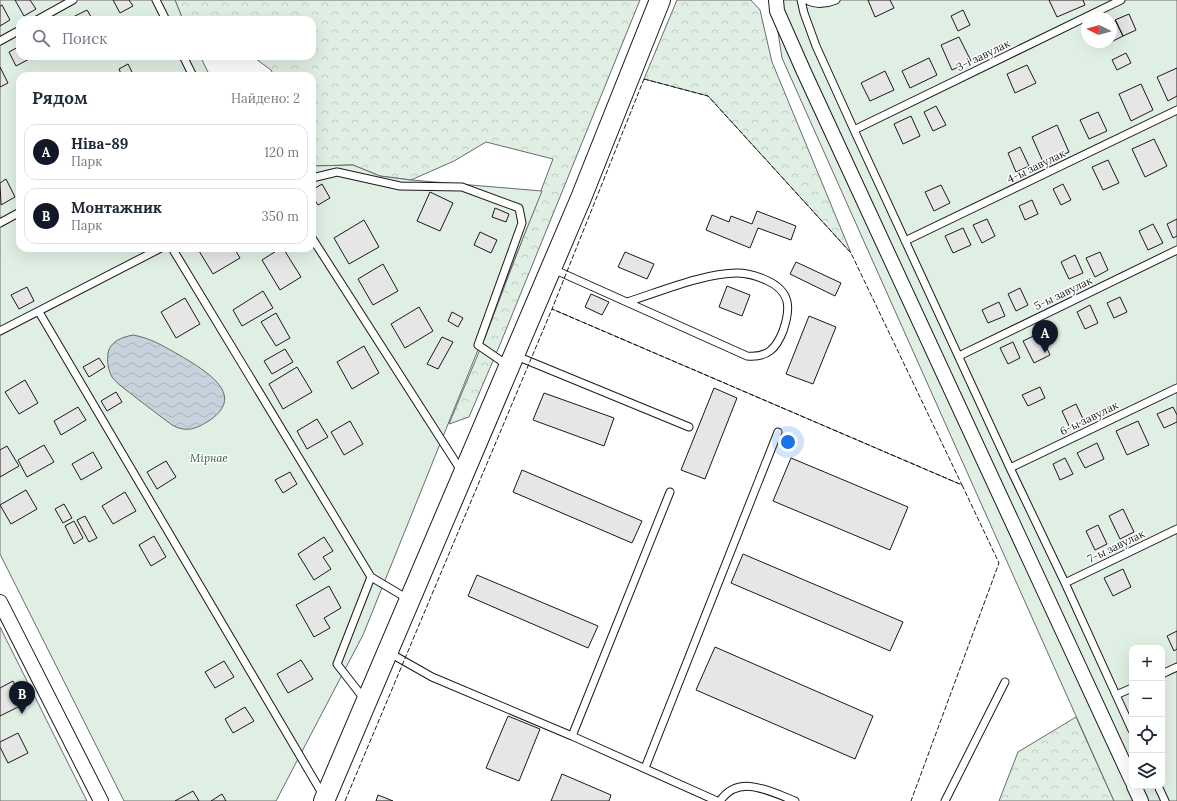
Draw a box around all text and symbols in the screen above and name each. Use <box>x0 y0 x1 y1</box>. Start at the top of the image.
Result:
north arrow <box>1081 12 1117 48</box>
search box <box>16 16 316 60</box>
icon: search <box>30 27 52 49</box>
text: Поиск <box>62 29 107 48</box>
street label: 3-і завулак <box>954 36 1012 74</box>
text: Рядом <box>32 87 88 109</box>
text: Найдено: 2 <box>231 90 300 107</box>
text: Ніва-89 <box>71 134 129 153</box>
text: A <box>42 144 50 161</box>
text: 120 m <box>264 144 299 161</box>
street label: 4-ы завулак <box>1005 146 1067 186</box>
text: Парк <box>71 153 102 170</box>
text: Монтажник <box>71 198 162 217</box>
text: B <box>42 208 50 225</box>
text: 350 m <box>262 208 299 225</box>
text: Парк <box>71 217 102 234</box>
street label: 5-ы завулак <box>1032 273 1094 313</box>
pin: A <box>1032 320 1058 353</box>
street label: 6-ы завулак <box>1058 398 1121 438</box>
your location <box>778 432 798 452</box>
park label: Мірнае <box>190 451 228 465</box>
street label: 7-ы завулак <box>1085 526 1147 566</box>
map controls <box>1129 645 1165 789</box>
button: + <box>1129 645 1165 681</box>
pin: B <box>9 681 35 714</box>
button: − <box>1129 681 1165 717</box>
button: locate <box>1129 717 1165 753</box>
button: layers <box>1129 753 1165 789</box>

